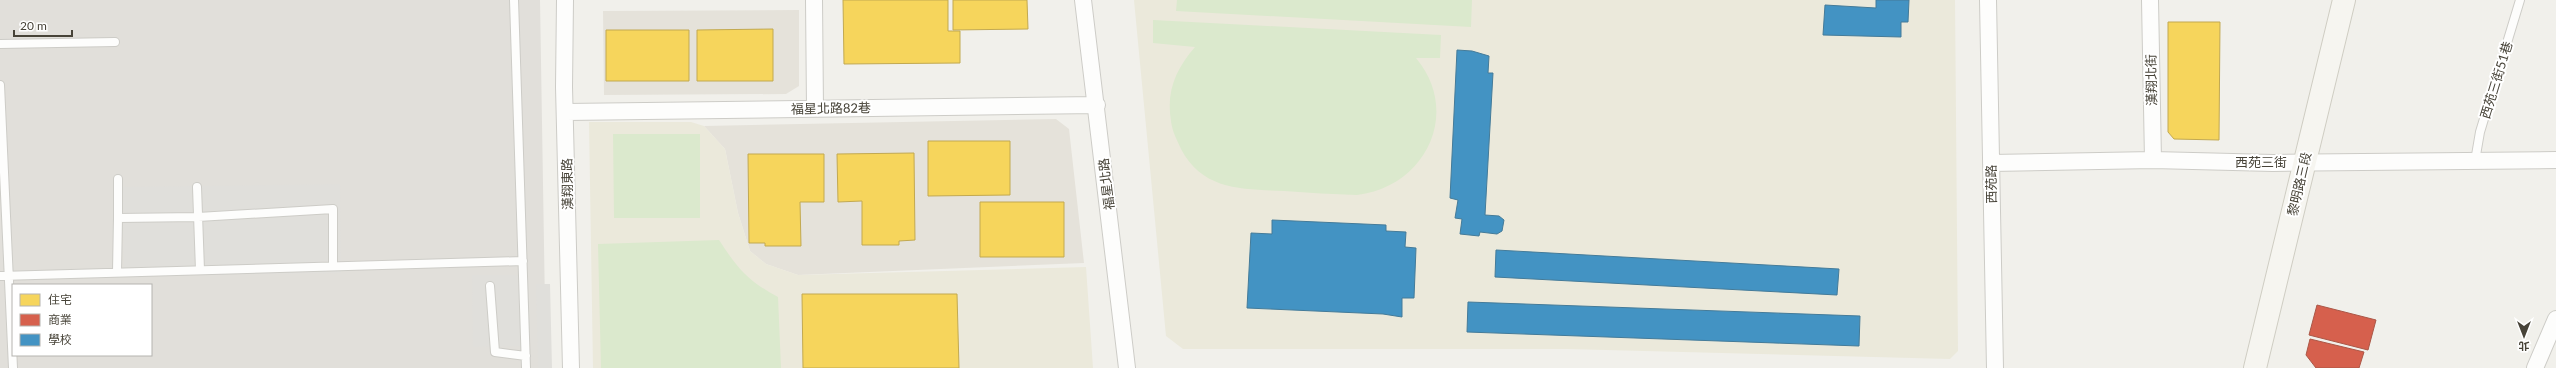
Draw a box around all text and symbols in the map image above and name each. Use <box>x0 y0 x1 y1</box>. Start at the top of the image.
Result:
scale bar <box>14 12 72 38</box>
text: 20 m <box>20 18 47 33</box>
street label: 西苑三街51巷 <box>2477 39 2515 121</box>
street label: 漢翔北街 <box>2143 54 2159 106</box>
street label: 福星北路82巷 <box>791 99 871 117</box>
street label: 黎明路三段 <box>2284 151 2314 217</box>
street label: 西苑三街 <box>2235 154 2287 170</box>
street label: 福星北路 <box>1095 157 1117 211</box>
street label: 漢翔東路 <box>559 158 575 210</box>
street label: 西苑路 <box>1983 164 1999 204</box>
legend <box>12 284 152 356</box>
text: 住宅 <box>48 292 72 307</box>
text: 商業 <box>48 312 72 327</box>
north arrow <box>2504 316 2544 356</box>
text: 學校 <box>48 332 72 347</box>
text: 北 <box>2519 340 2530 353</box>

